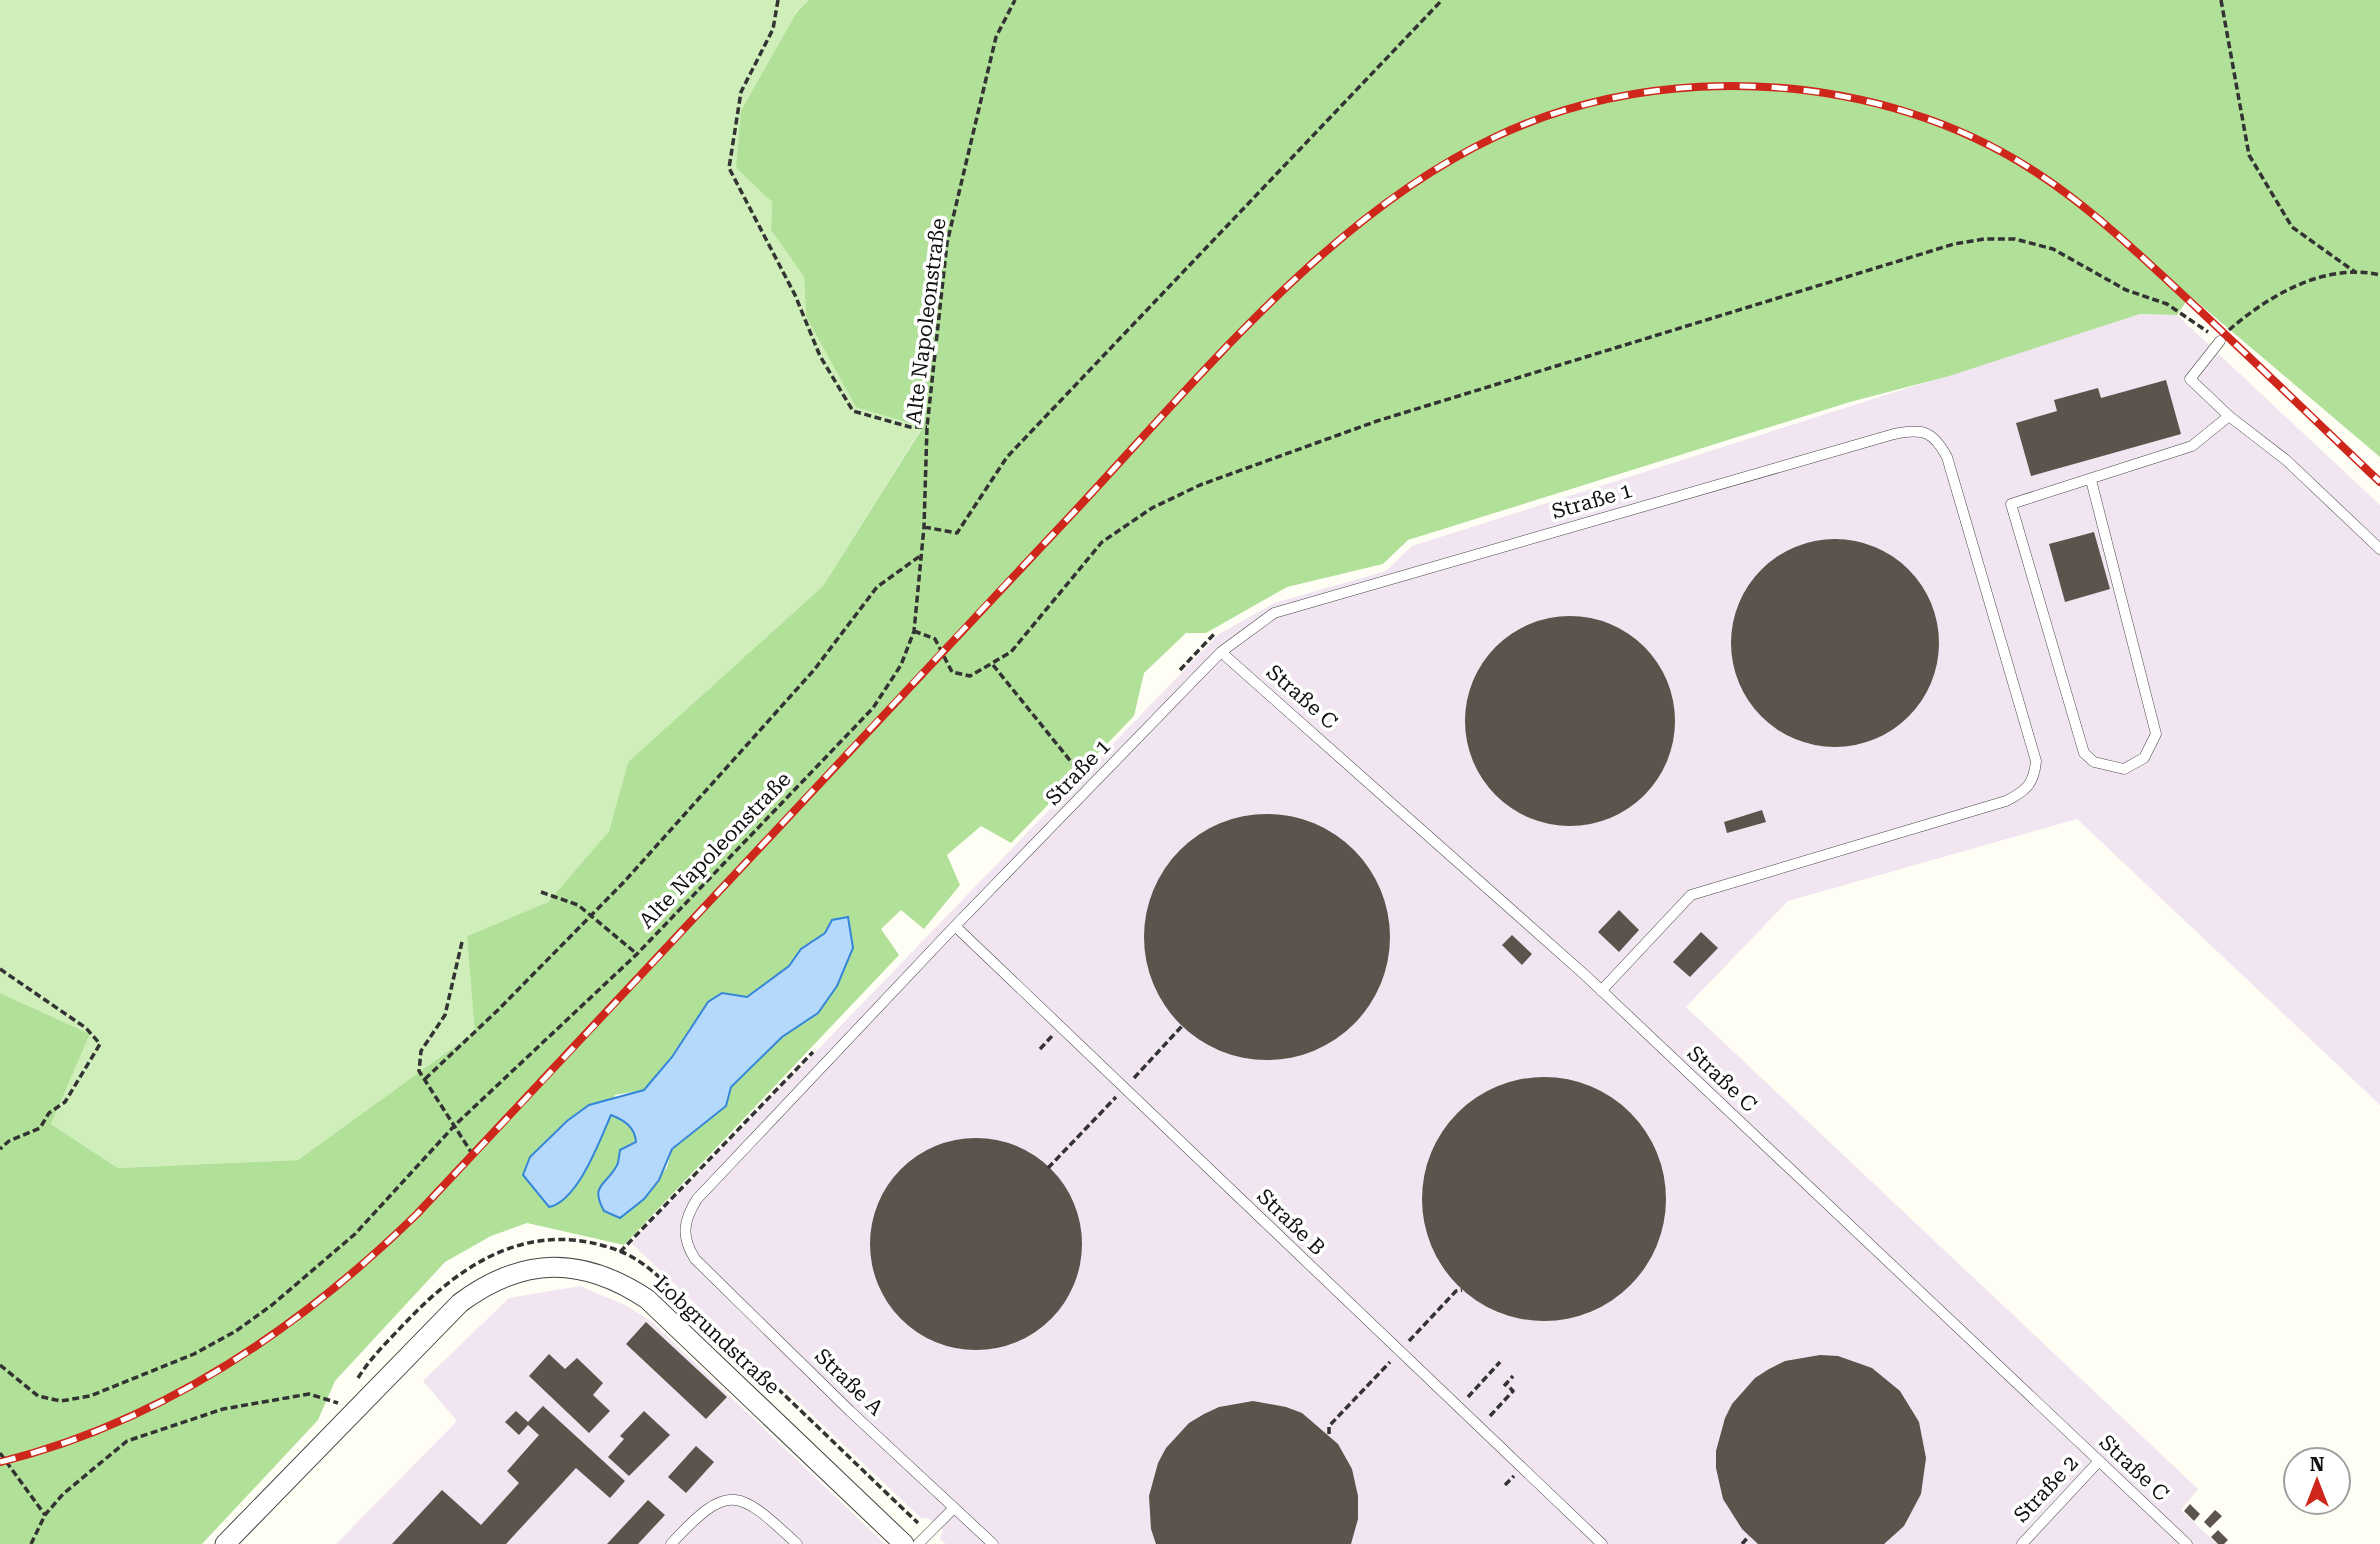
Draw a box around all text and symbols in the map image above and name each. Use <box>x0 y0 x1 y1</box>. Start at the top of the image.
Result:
street label: Alte Napoleonstraße <box>901 217 951 425</box>
street label: Straße 1 <box>1549 478 1635 524</box>
street label: Straße C <box>1262 660 1342 734</box>
street label: Straße 1 <box>1041 734 1115 810</box>
street label: Alte Napoleonstraße <box>634 767 796 933</box>
street label: Straße C <box>1683 1041 1761 1117</box>
street label: Straße B <box>1252 1184 1330 1260</box>
street label: Lobgrundstraße <box>649 1271 785 1399</box>
street label: Straße A <box>810 1344 888 1420</box>
street label: Straße C <box>2095 1430 2173 1506</box>
north arrow <box>2282 1446 2352 1516</box>
street label: Straße 2 <box>2009 1451 2083 1527</box>
text: N <box>2310 1453 2325 1476</box>

